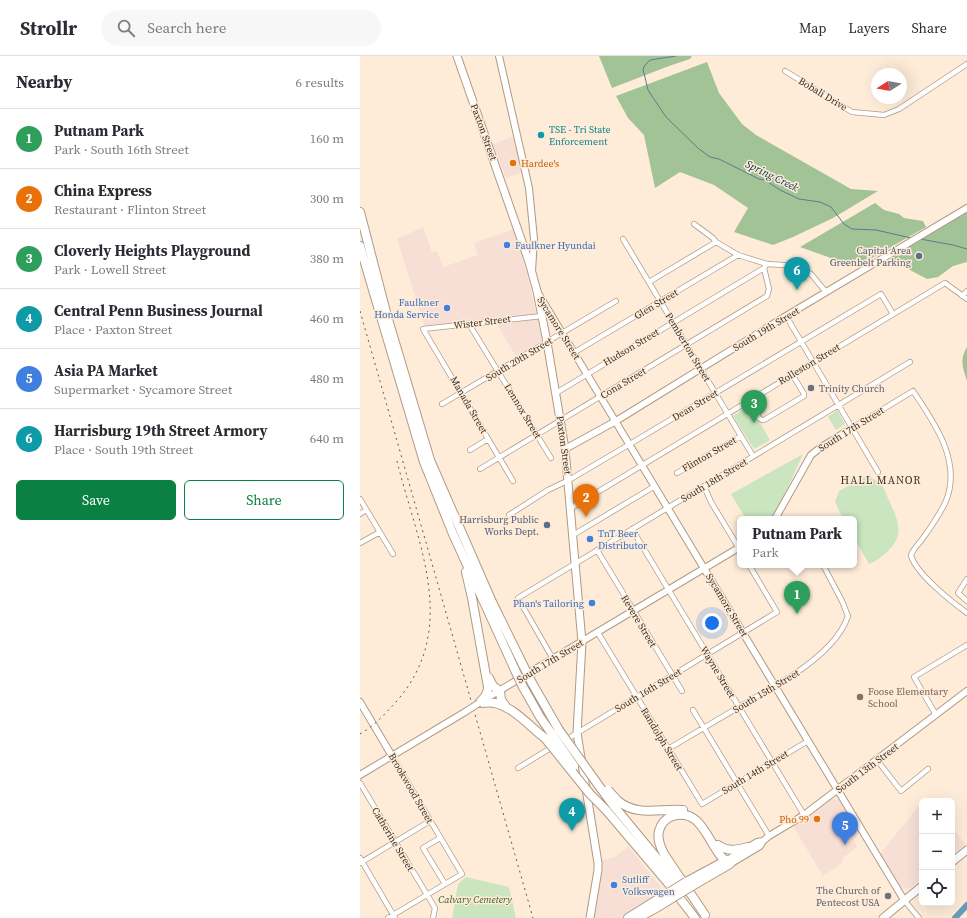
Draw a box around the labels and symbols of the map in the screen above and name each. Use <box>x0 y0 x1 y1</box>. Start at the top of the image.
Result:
north arrow <box>871 68 907 104</box>
street label: Bobali Drive <box>796 74 850 114</box>
street label: Paxton Street <box>468 102 500 163</box>
place label: TSE - Tri State Enforcement <box>549 123 611 148</box>
marker: TSE - Tri State Enforcement <box>536 130 546 140</box>
place label: Hardee's <box>521 157 559 170</box>
water label: Spring Creek <box>743 157 802 196</box>
marker: Hardee's <box>508 158 518 168</box>
place label: Faulkner Hyundai <box>515 239 596 252</box>
marker: Faulkner Hyundai <box>502 240 512 250</box>
place label: Capital Area Greenbelt Parking <box>830 244 912 269</box>
marker: Capital Area Greenbelt Parking <box>914 251 924 261</box>
pin: 6 <box>784 257 810 290</box>
street label: Glen Street <box>632 285 681 322</box>
street label: Sycamore Street <box>534 294 584 362</box>
place label: Faulkner Honda Service <box>374 296 440 321</box>
marker: Faulkner Honda Service <box>442 303 452 313</box>
street label: South 19th Street <box>730 304 802 354</box>
street label: Pemberton Street <box>662 310 714 384</box>
street label: Wister Street <box>453 312 512 332</box>
street label: Hudson Street <box>601 325 662 369</box>
street label: South 20th Street <box>483 334 555 384</box>
street label: Rolleston Street <box>776 340 843 388</box>
street label: Cona Street <box>598 364 649 402</box>
street label: Manada Street <box>447 374 491 437</box>
street label: Lennox Street <box>501 381 545 442</box>
place label: Trinity Church <box>819 382 885 395</box>
marker: Trinity Church <box>806 383 816 393</box>
street label: Dean Street <box>670 386 721 424</box>
pin: 3 <box>741 390 767 423</box>
street label: South 17th Street <box>816 403 887 454</box>
street label: Paxton Street <box>553 415 575 476</box>
street label: Flinton Street <box>679 433 739 475</box>
street label: South 18th Street <box>678 455 750 505</box>
district label: HALL MANOR <box>841 473 921 488</box>
pin: 2 <box>573 484 599 517</box>
place label: Harrisburg Public Works Dept. <box>459 513 539 538</box>
marker: Harrisburg Public Works Dept. <box>542 520 552 530</box>
place label: TnT Beer Distributor <box>598 527 648 552</box>
marker: TnT Beer Distributor <box>585 534 595 544</box>
street label: Sycamore Street <box>703 571 751 640</box>
pin: 1 <box>784 581 810 614</box>
street label: Revere Street <box>618 592 660 650</box>
place label: Phan's Tailoring <box>513 597 584 610</box>
marker: Phan's Tailoring <box>587 598 597 608</box>
your location <box>702 613 722 633</box>
street label: South 17th Street <box>514 636 586 686</box>
street label: Wayne Street <box>697 644 739 701</box>
street label: South 16th Street <box>612 665 684 715</box>
street label: South 15th Street <box>730 666 802 716</box>
place label: Foose Elementary School <box>868 685 949 710</box>
marker: Foose Elementary School <box>855 692 865 702</box>
street label: Randolph Street <box>638 705 686 774</box>
street label: South 13th Street <box>833 740 902 796</box>
street label: South 14th Street <box>719 747 791 797</box>
street label: Brookwood Street <box>386 751 437 826</box>
pin: 4 <box>559 798 585 831</box>
street label: Catherine Street <box>369 805 418 874</box>
pin: 5 <box>832 812 858 845</box>
place label: Pho 99 <box>779 813 809 826</box>
marker: Pho 99 <box>812 814 822 824</box>
place label: Sutliff Volkswagen <box>622 873 675 898</box>
marker: Sutliff Volkswagen <box>609 880 619 890</box>
place label: The Church of Pentecost USA <box>816 884 881 909</box>
marker: The Church of Pentecost USA <box>883 891 893 901</box>
park label: Calvary Cemetery <box>438 893 512 906</box>

